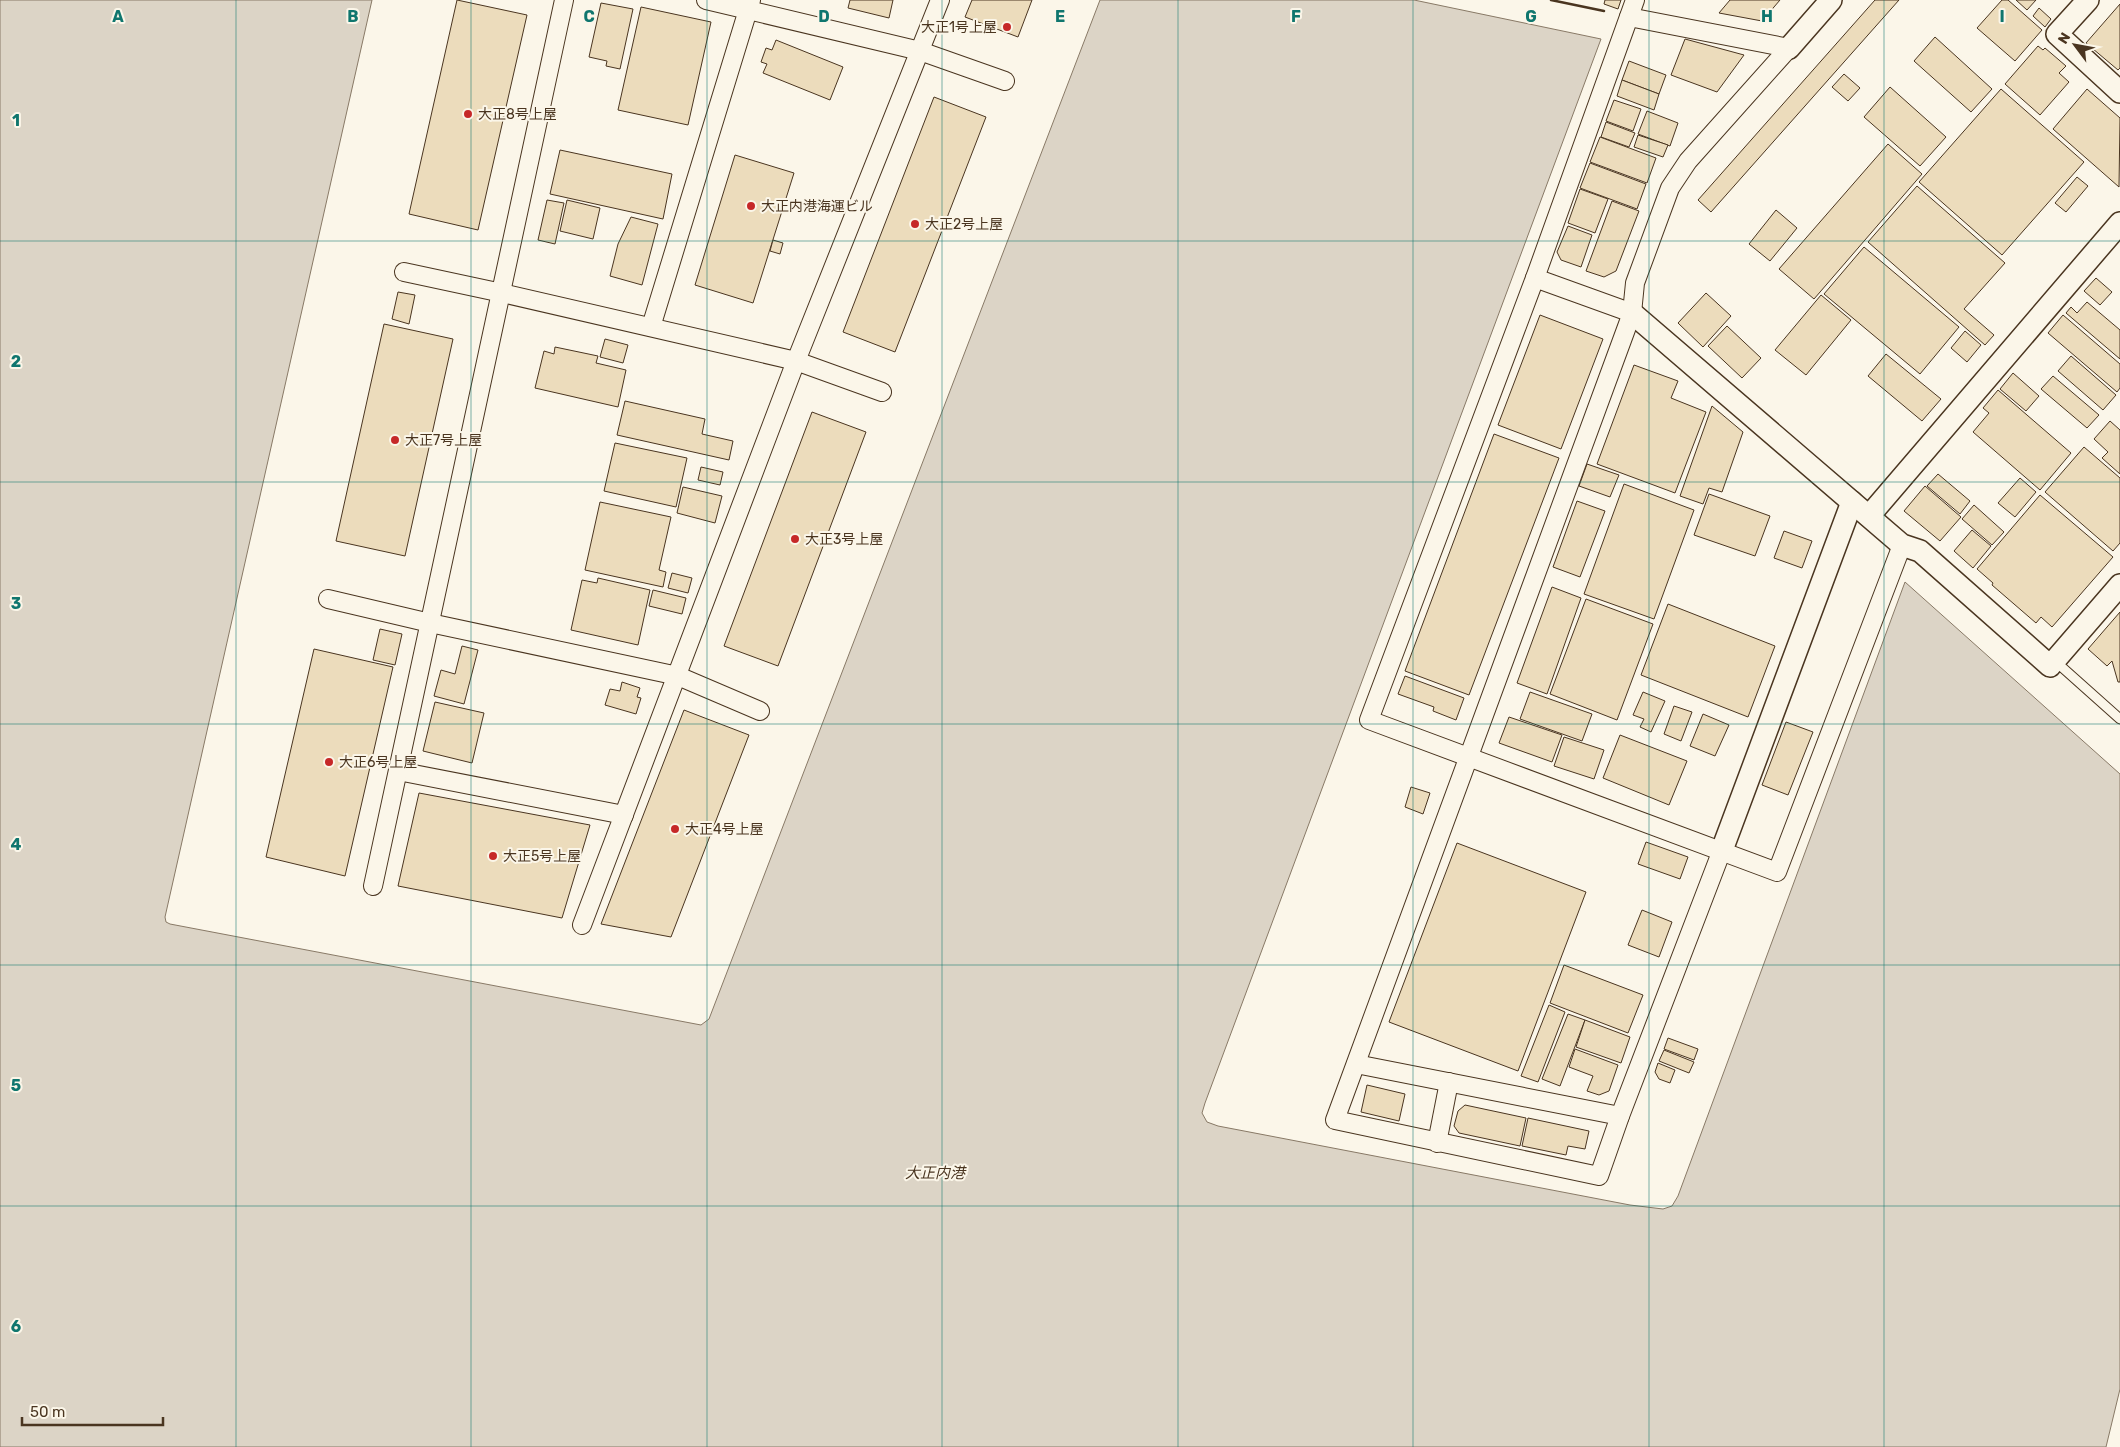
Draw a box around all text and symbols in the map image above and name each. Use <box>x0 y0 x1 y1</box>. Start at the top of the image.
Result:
text: A <box>112 7 124 26</box>
text: B <box>347 7 359 26</box>
text: C <box>583 7 595 26</box>
text: D <box>818 7 830 26</box>
text: E <box>1055 7 1065 26</box>
text: F <box>1291 7 1301 26</box>
text: G <box>1525 7 1537 26</box>
text: H <box>1761 7 1773 26</box>
text: I <box>1999 7 2005 26</box>
place label: 大正1号上屋 <box>921 19 997 36</box>
north arrow <box>2050 20 2100 70</box>
marker: 大正1号上屋 <box>1001 21 1013 33</box>
text: N <box>2055 30 2074 47</box>
place label: 大正8号上屋 <box>478 106 557 123</box>
marker: 大正8号上屋 <box>462 108 474 120</box>
text: 1 <box>12 111 20 130</box>
place label: 大正内港海運ビル <box>761 198 873 215</box>
marker: 大正内港海運ビル <box>745 200 757 212</box>
place label: 大正2号上屋 <box>925 216 1003 233</box>
marker: 大正2号上屋 <box>909 218 921 230</box>
text: 2 <box>11 352 21 371</box>
place label: 大正7号上屋 <box>405 432 482 449</box>
marker: 大正7号上屋 <box>389 434 401 446</box>
place label: 大正3号上屋 <box>805 531 883 548</box>
marker: 大正3号上屋 <box>789 533 801 545</box>
text: 3 <box>11 594 21 613</box>
place label: 大正6号上屋 <box>339 754 417 771</box>
marker: 大正6号上屋 <box>323 756 335 768</box>
place label: 大正4号上屋 <box>685 821 764 838</box>
marker: 大正4号上屋 <box>669 823 681 835</box>
text: 4 <box>11 835 22 854</box>
place label: 大正5号上屋 <box>503 848 581 865</box>
marker: 大正5号上屋 <box>487 850 499 862</box>
text: 5 <box>11 1076 21 1095</box>
water label: 大正内港 <box>905 1164 967 1182</box>
text: 6 <box>11 1317 21 1336</box>
scale bar <box>22 1394 164 1426</box>
text: 50 m <box>30 1403 65 1421</box>

